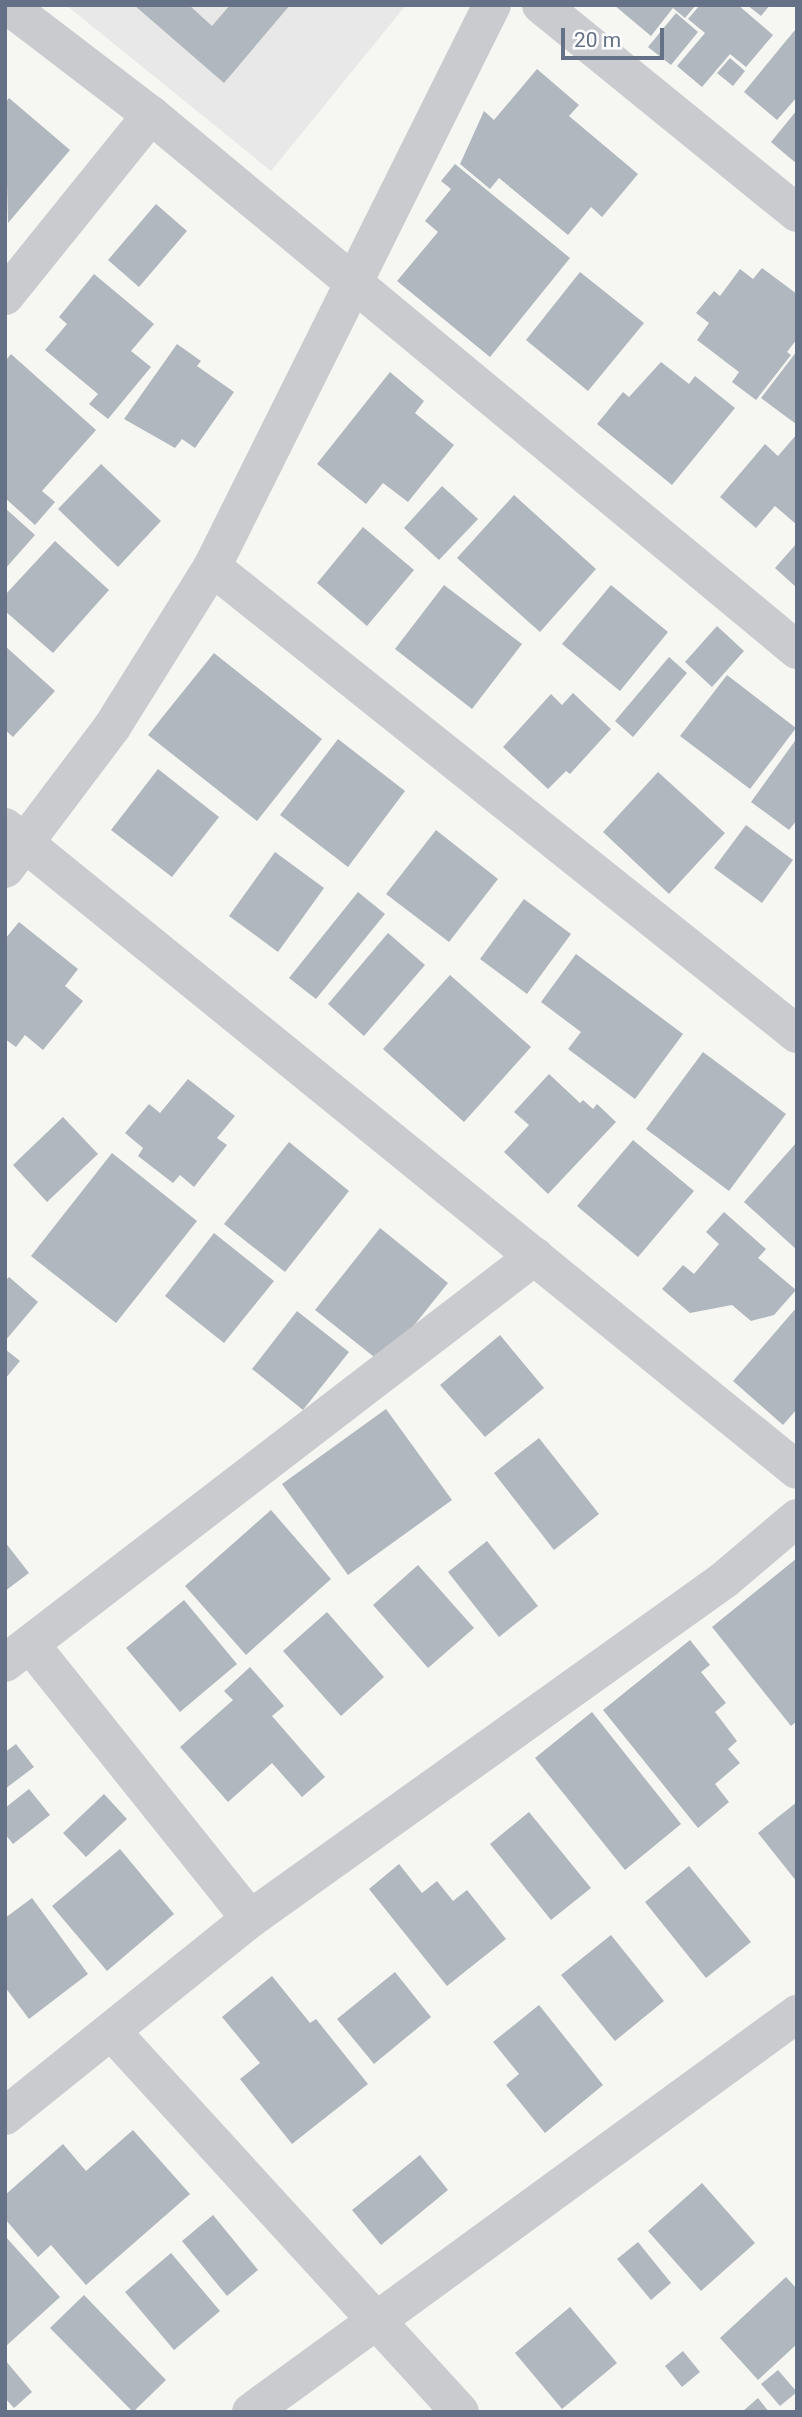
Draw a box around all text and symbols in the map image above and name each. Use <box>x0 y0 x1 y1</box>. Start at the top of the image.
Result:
scale bar <box>564 14 667 58</box>
text: 20 m <box>574 28 621 52</box>

